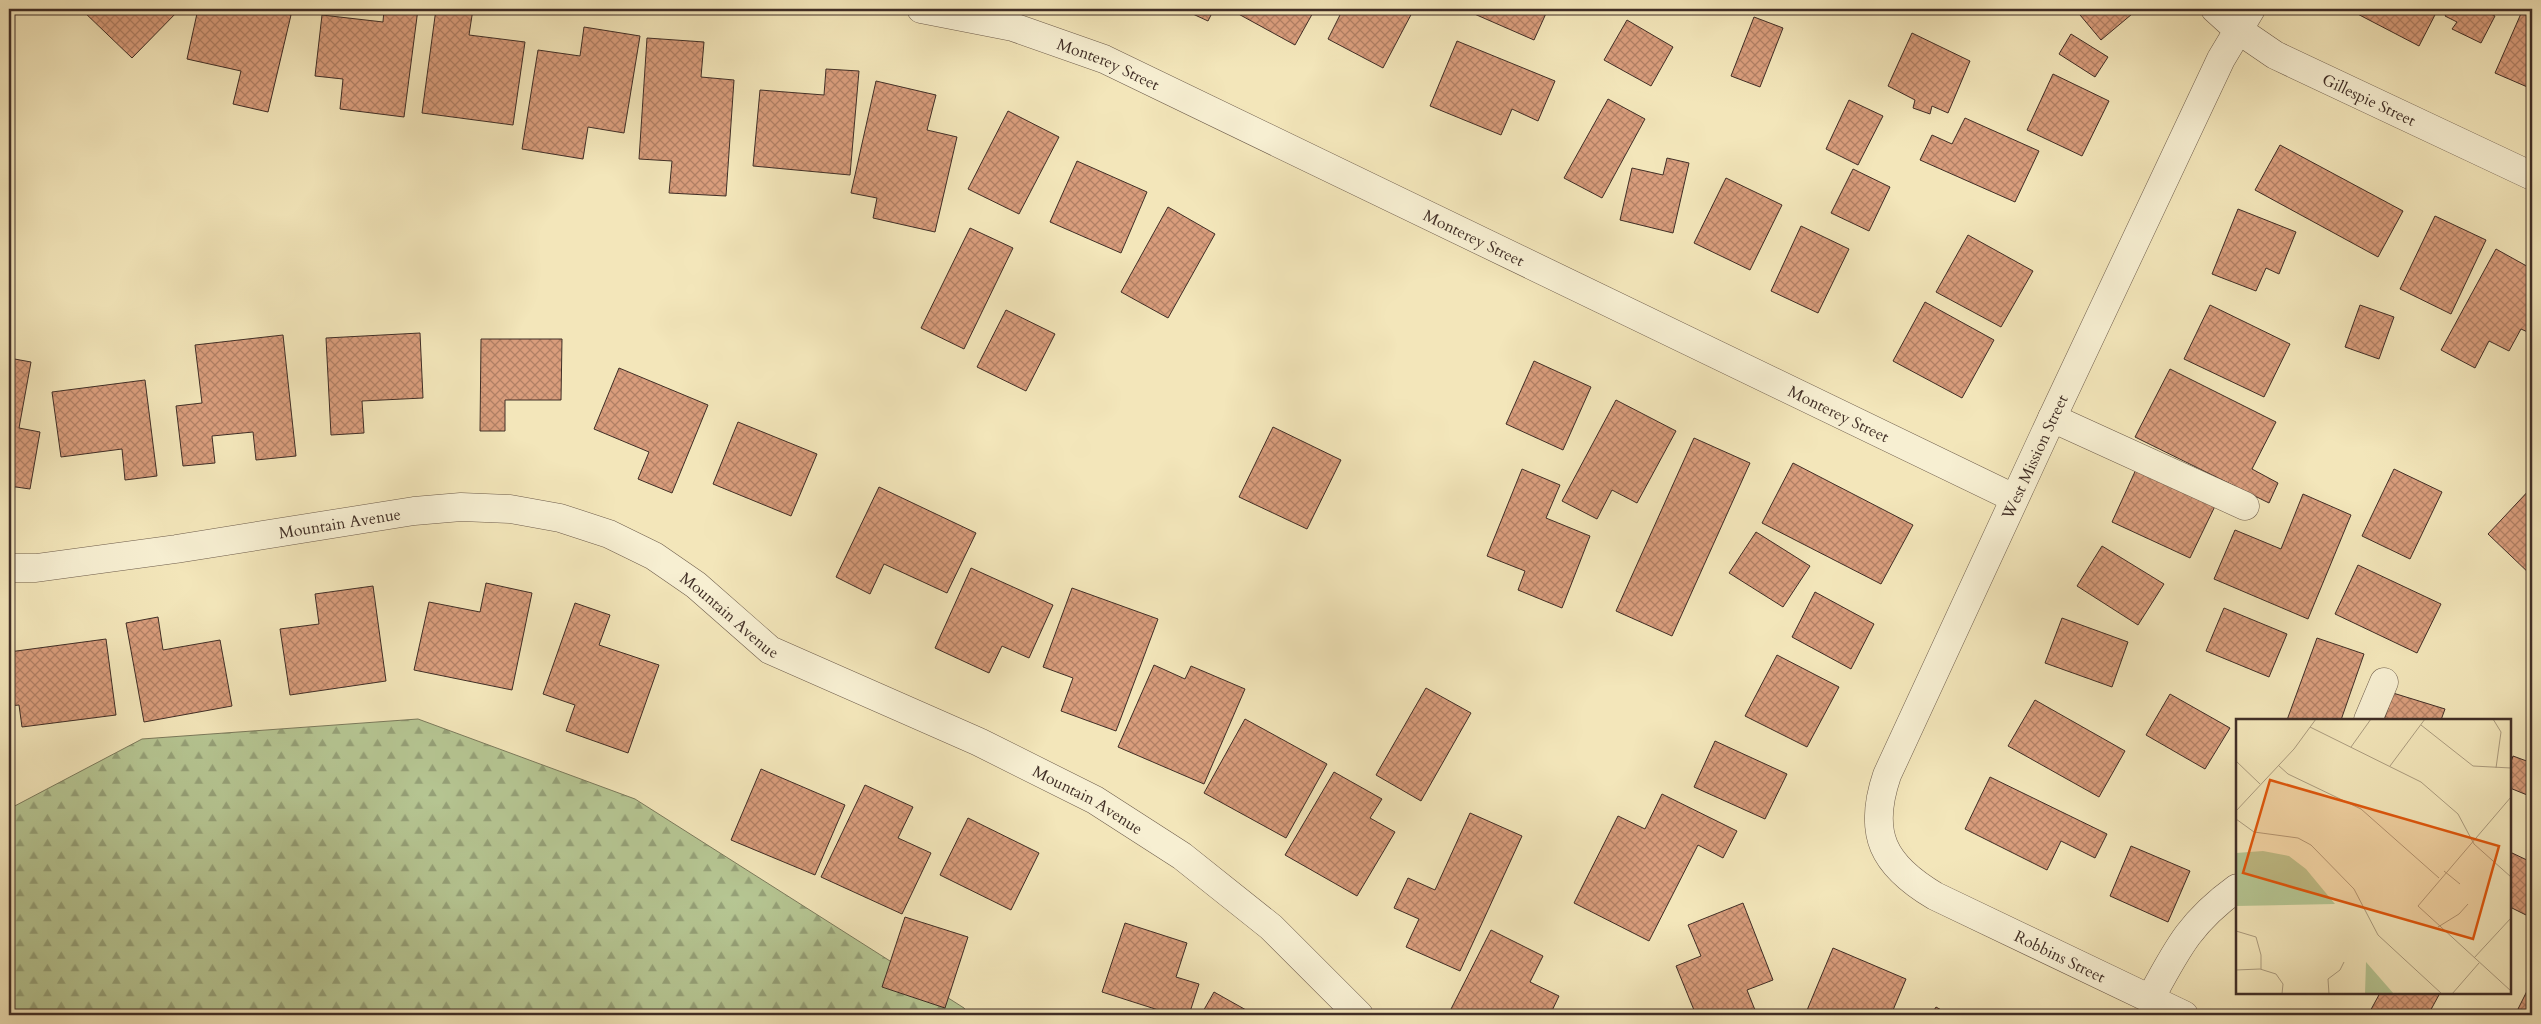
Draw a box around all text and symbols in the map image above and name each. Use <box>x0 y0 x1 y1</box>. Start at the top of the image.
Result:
street label: Monterey Street <box>1054 33 1163 96</box>
street label: Gillespie Street <box>2318 69 2419 132</box>
street label: Monterey Street <box>1419 205 1528 272</box>
street label: Monterey Street <box>1784 381 1892 448</box>
street label: West Mission Street <box>1996 391 2073 524</box>
street label: Mountain Avenue <box>277 503 402 544</box>
street label: Mountain Avenue <box>675 567 782 664</box>
inset map <box>2236 719 2511 994</box>
street label: Mountain Avenue <box>1029 761 1147 840</box>
street label: Robbins Street <box>2010 925 2109 988</box>

